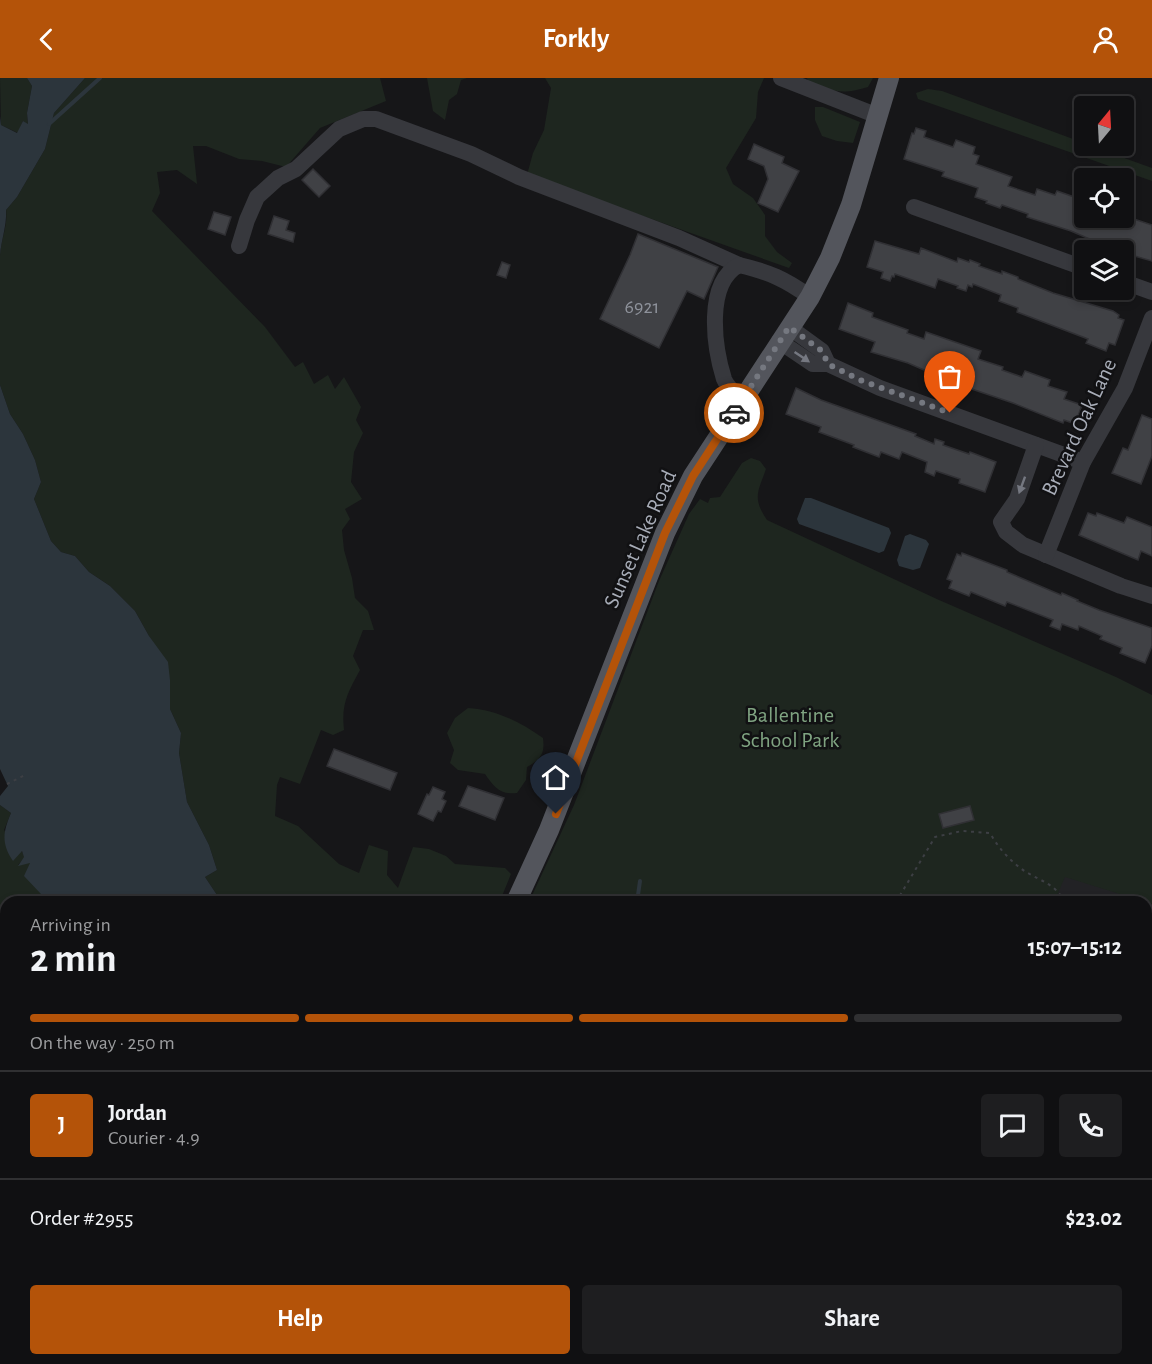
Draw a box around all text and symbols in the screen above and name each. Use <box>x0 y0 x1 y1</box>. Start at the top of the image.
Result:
icon: back <box>30 23 63 56</box>
icon: person <box>1089 23 1122 56</box>
text: Forkly <box>543 25 609 52</box>
north arrow <box>1074 96 1134 156</box>
map controls <box>1074 96 1134 300</box>
button: locate <box>1074 168 1134 228</box>
button: layers <box>1074 240 1134 300</box>
house number: 6921 <box>625 297 659 317</box>
one-way arrow <box>794 351 810 362</box>
pin <box>924 351 975 413</box>
street label: Brevard Oak Lane <box>1038 355 1120 499</box>
icon: bag <box>933 360 966 393</box>
courier <box>704 383 764 443</box>
icon: car <box>718 397 751 430</box>
street label: Sunset Lake Road <box>600 467 680 611</box>
one-way arrow <box>1017 476 1026 494</box>
park label: Ballentine School Park <box>741 704 839 751</box>
pin <box>530 752 581 814</box>
icon: home <box>539 761 572 794</box>
text: Arriving in <box>30 915 111 935</box>
text: 15:07–15:12 <box>1028 936 1122 958</box>
text: 2 min <box>30 940 117 979</box>
text: On the way · 250 m <box>30 1033 175 1053</box>
button: chat <box>981 1094 1044 1157</box>
button: phone <box>1059 1094 1122 1157</box>
text: Jordan <box>108 1102 167 1124</box>
text: J <box>58 1114 65 1136</box>
text: Courier · 4.9 <box>108 1128 200 1148</box>
text: Order #2955 <box>30 1207 133 1229</box>
text: $23.02 <box>1065 1207 1122 1229</box>
button: Help <box>30 1285 570 1354</box>
button: Share <box>582 1285 1122 1354</box>

